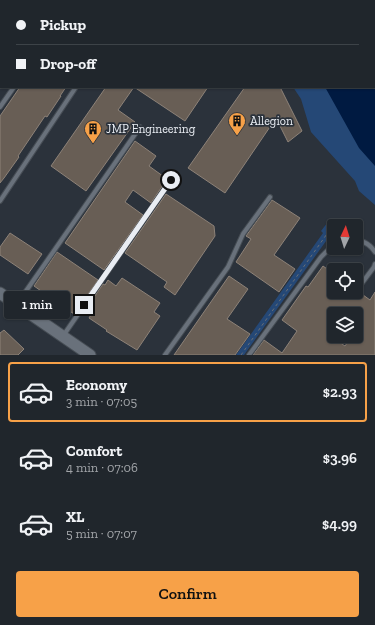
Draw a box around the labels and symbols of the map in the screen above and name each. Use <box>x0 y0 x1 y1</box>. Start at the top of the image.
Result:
building icon: Allegion <box>227 111 247 136</box>
place label: Allegion <box>250 114 293 128</box>
building icon: JMP Engineering <box>83 119 103 144</box>
place label: JMP Engineering <box>106 122 196 136</box>
route start <box>162 171 180 189</box>
north arrow <box>327 219 363 255</box>
callout: 1 min <box>4 291 70 319</box>
route end <box>75 296 93 314</box>

